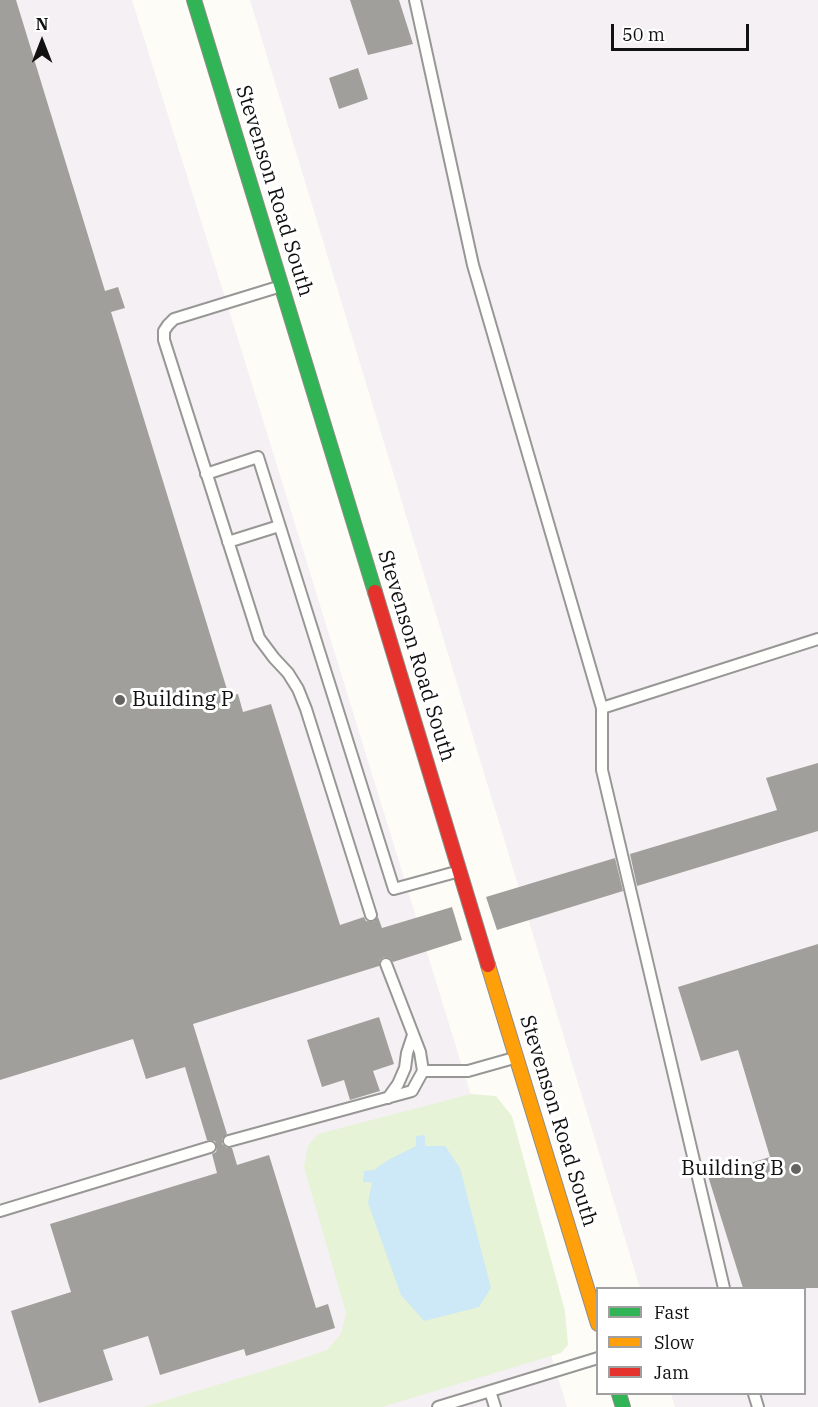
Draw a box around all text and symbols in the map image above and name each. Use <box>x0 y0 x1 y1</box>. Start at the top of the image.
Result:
north arrow <box>12 12 72 72</box>
scale bar <box>614 12 752 50</box>
text: N <box>36 14 48 34</box>
text: 50 m <box>622 23 665 46</box>
street label: Stevenson Road South <box>230 82 318 300</box>
street label: Stevenson Road South <box>372 547 460 765</box>
place label: Building P <box>132 687 234 713</box>
marker: Building P <box>113 693 127 707</box>
street label: Stevenson Road South <box>514 1012 602 1230</box>
place label: Building B <box>681 1156 784 1182</box>
marker: Building B <box>789 1162 803 1176</box>
legend <box>596 1287 806 1395</box>
text: Fast <box>654 1301 689 1324</box>
text: Slow <box>654 1331 694 1354</box>
text: Jam <box>654 1361 689 1384</box>

